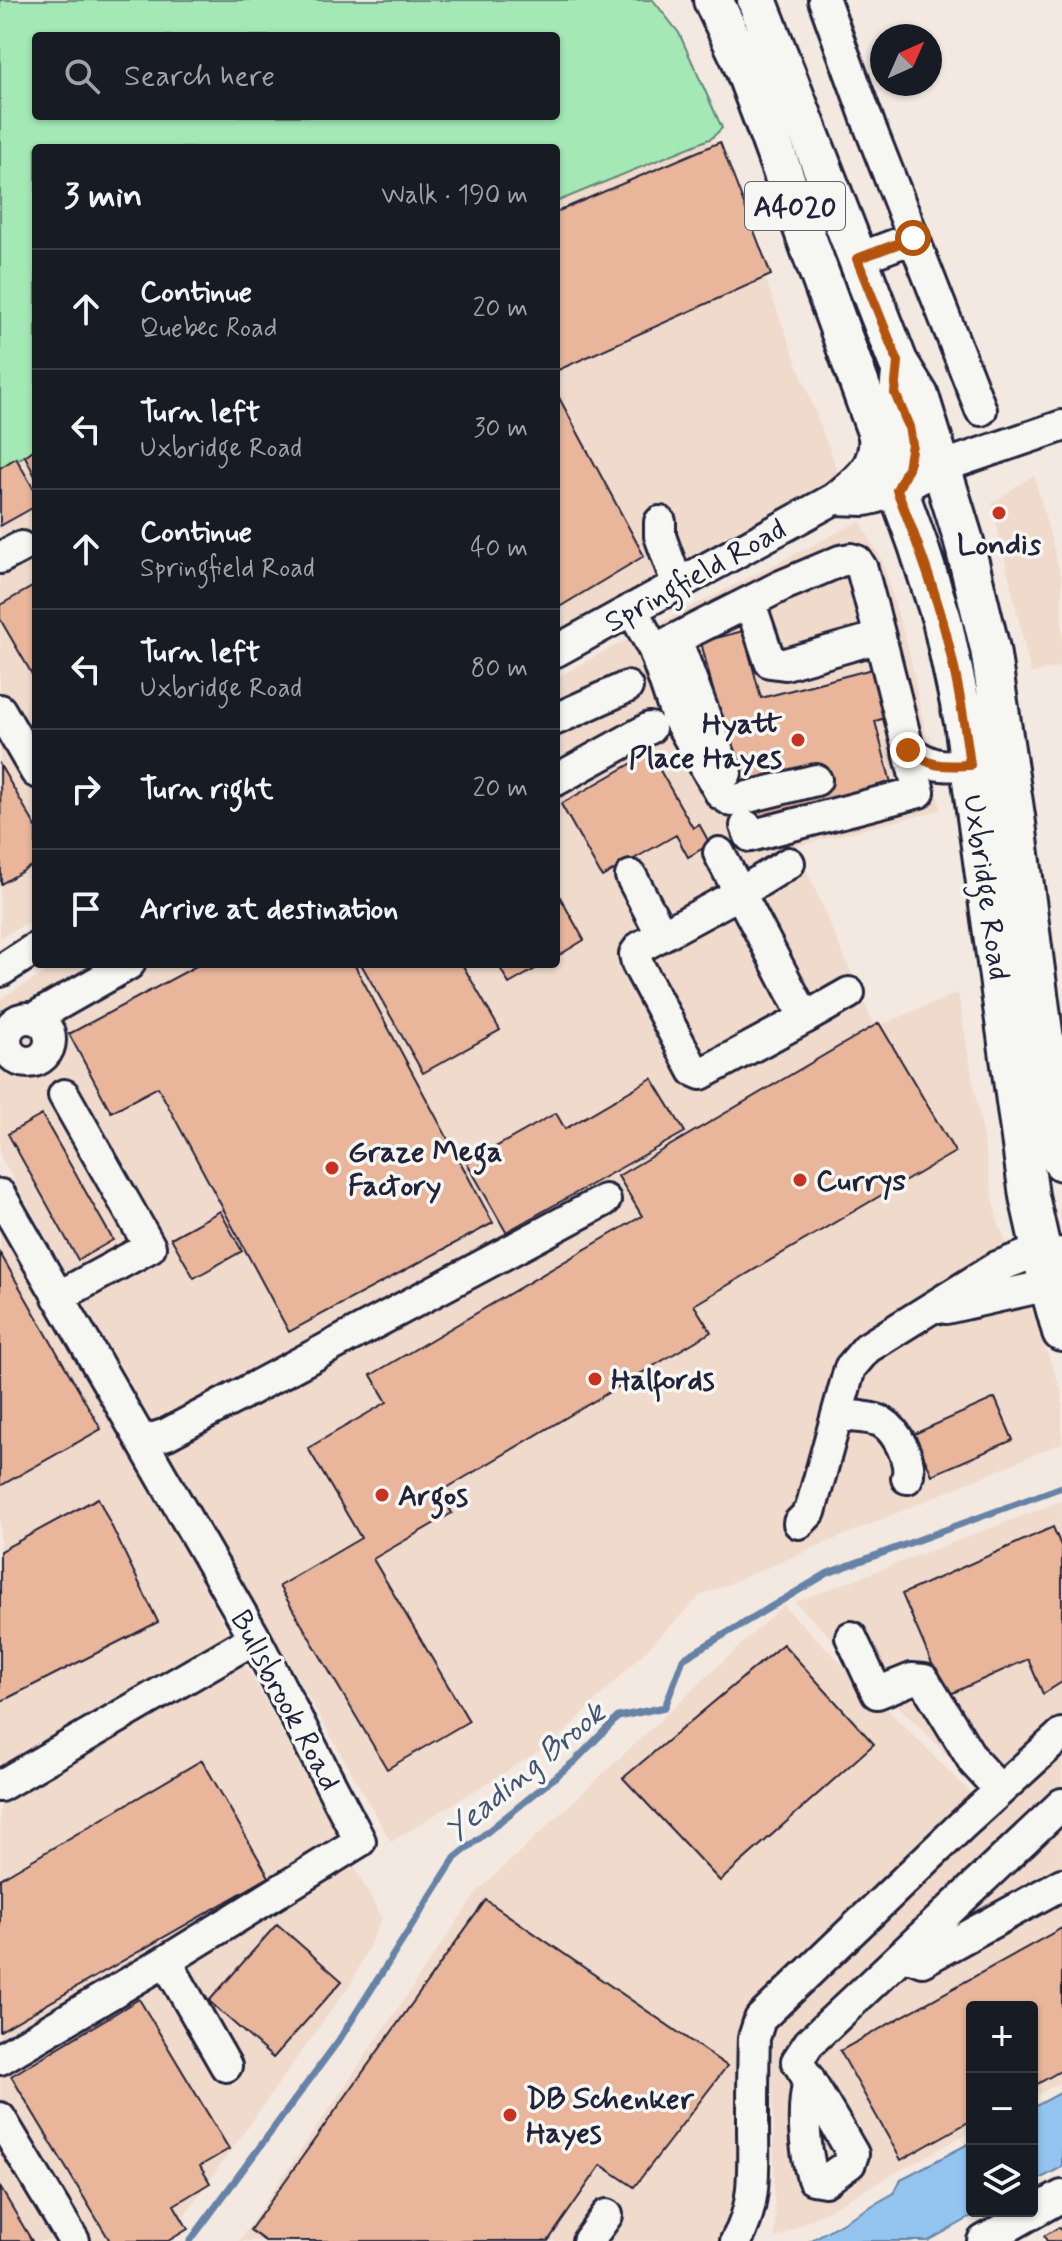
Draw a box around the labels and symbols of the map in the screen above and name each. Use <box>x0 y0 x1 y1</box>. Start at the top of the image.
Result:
north arrow <box>870 24 942 96</box>
road number: A4020 <box>745 182 845 230</box>
route start <box>895 220 931 256</box>
marker: Londis <box>990 504 1008 522</box>
street label: Springfield Road <box>598 510 795 645</box>
place label: Londis <box>957 526 1042 565</box>
place label: Hyatt Place Hayes <box>629 705 782 778</box>
marker: Hyatt Place Hayes <box>789 731 807 749</box>
route end <box>890 732 926 768</box>
street label: Uxbridge Road <box>950 792 1018 983</box>
place label: Graze Mega Factory <box>348 1133 502 1206</box>
marker: Graze Mega Factory <box>323 1159 341 1177</box>
place label: Currys <box>816 1162 906 1201</box>
marker: Currys <box>791 1171 809 1189</box>
place label: Halfords <box>611 1361 715 1403</box>
marker: Halfords <box>586 1370 604 1388</box>
place label: Argos <box>398 1477 468 1520</box>
marker: Argos <box>373 1486 391 1504</box>
street label: Bullsbrook Road <box>221 1603 349 1798</box>
water label: Yeading Brook <box>436 1692 616 1852</box>
place label: DB Schenker Hayes <box>526 2080 695 2153</box>
marker: DB Schenker Hayes <box>501 2106 519 2124</box>

